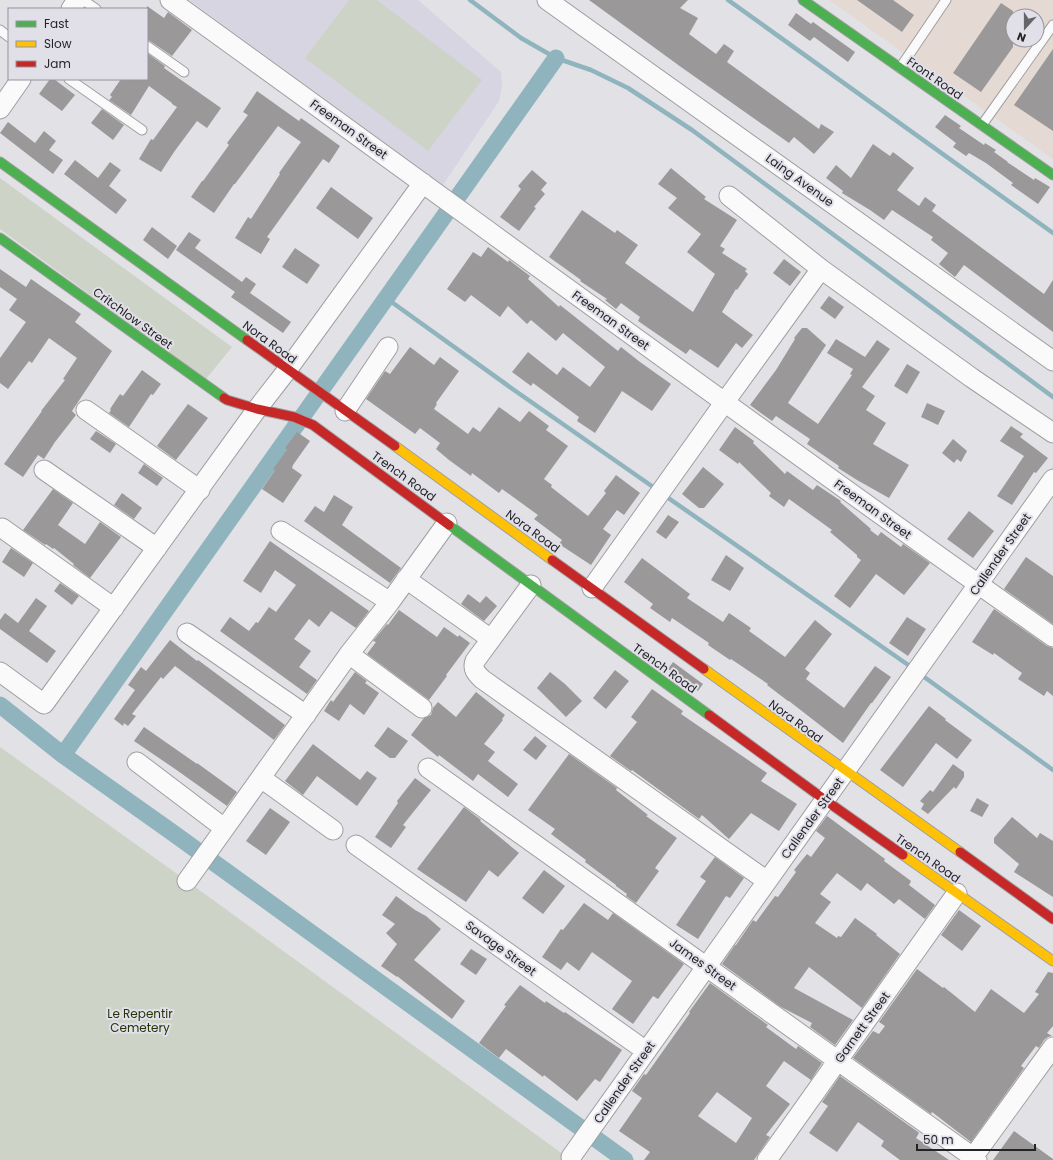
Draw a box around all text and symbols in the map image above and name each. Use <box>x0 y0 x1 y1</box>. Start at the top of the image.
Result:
legend <box>8 8 148 80</box>
north arrow <box>1005 8 1045 48</box>
text: Fast <box>44 15 69 32</box>
text: N <box>1015 28 1028 46</box>
text: Slow <box>44 35 72 52</box>
street label: Front Road <box>904 52 966 104</box>
text: Jam <box>44 55 71 72</box>
street label: Freeman Street <box>307 95 391 163</box>
street label: Laing Avenue <box>763 150 837 210</box>
street label: Critchlow Street <box>90 283 176 353</box>
street label: Freeman Street <box>569 286 653 354</box>
street label: Nora Road <box>239 317 301 367</box>
street label: Trench Road <box>368 447 440 505</box>
street label: Freeman Street <box>831 475 915 543</box>
street label: Nora Road <box>502 506 564 556</box>
street label: Callender Street <box>965 509 1035 599</box>
street label: Trench Road <box>629 639 701 697</box>
street label: Nora Road <box>765 696 827 746</box>
street label: Callender Street <box>777 774 847 862</box>
street label: Trench Road <box>892 829 964 887</box>
street label: Savage Street <box>462 916 540 980</box>
street label: James Street <box>666 934 740 994</box>
street label: Garnett Street <box>830 988 894 1066</box>
park label: Le Repentir Cemetery <box>107 1005 173 1036</box>
street label: Callender Street <box>589 1037 659 1127</box>
scale bar <box>917 1126 1035 1152</box>
text: 50 m <box>923 1131 954 1148</box>

